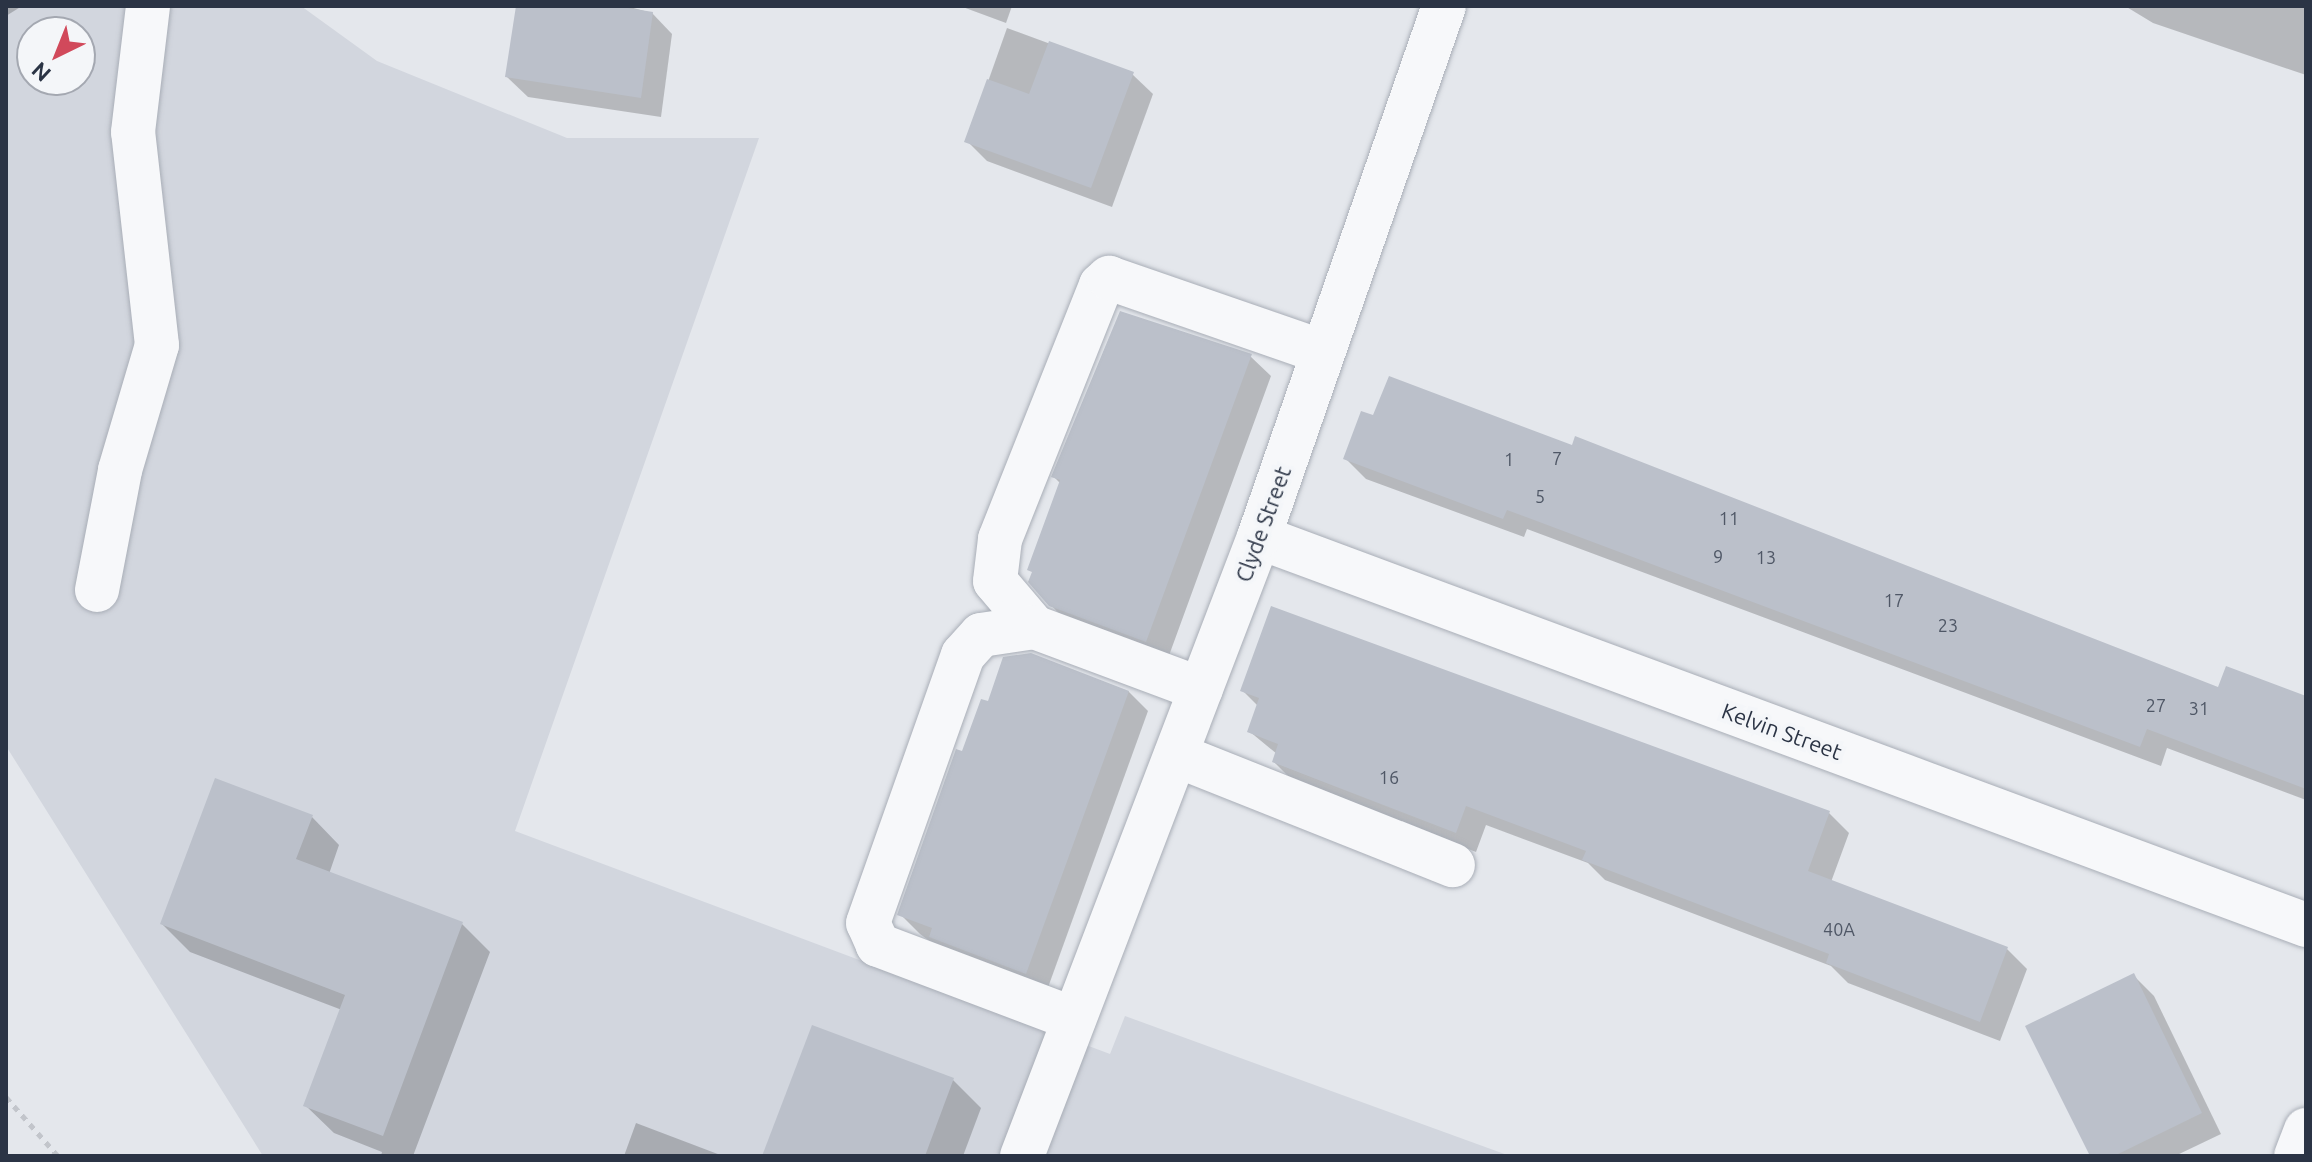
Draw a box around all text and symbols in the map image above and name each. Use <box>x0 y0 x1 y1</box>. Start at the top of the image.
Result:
north arrow <box>16 16 96 96</box>
text: N <box>26 58 55 87</box>
house number: 7 <box>1552 447 1562 469</box>
house number: 1 <box>1504 448 1514 470</box>
street label: Clyde Street <box>1230 463 1296 585</box>
house number: 5 <box>1535 485 1545 507</box>
house number: 11 <box>1719 507 1739 529</box>
house number: 9 <box>1713 545 1723 567</box>
house number: 13 <box>1756 546 1776 568</box>
house number: 17 <box>1884 589 1904 611</box>
house number: 23 <box>1938 614 1958 636</box>
house number: 27 <box>2146 694 2166 716</box>
street label: Kelvin Street <box>1718 697 1846 765</box>
house number: 31 <box>2189 697 2209 719</box>
house number: 16 <box>1379 766 1399 788</box>
house number: 40A <box>1823 918 1855 940</box>

